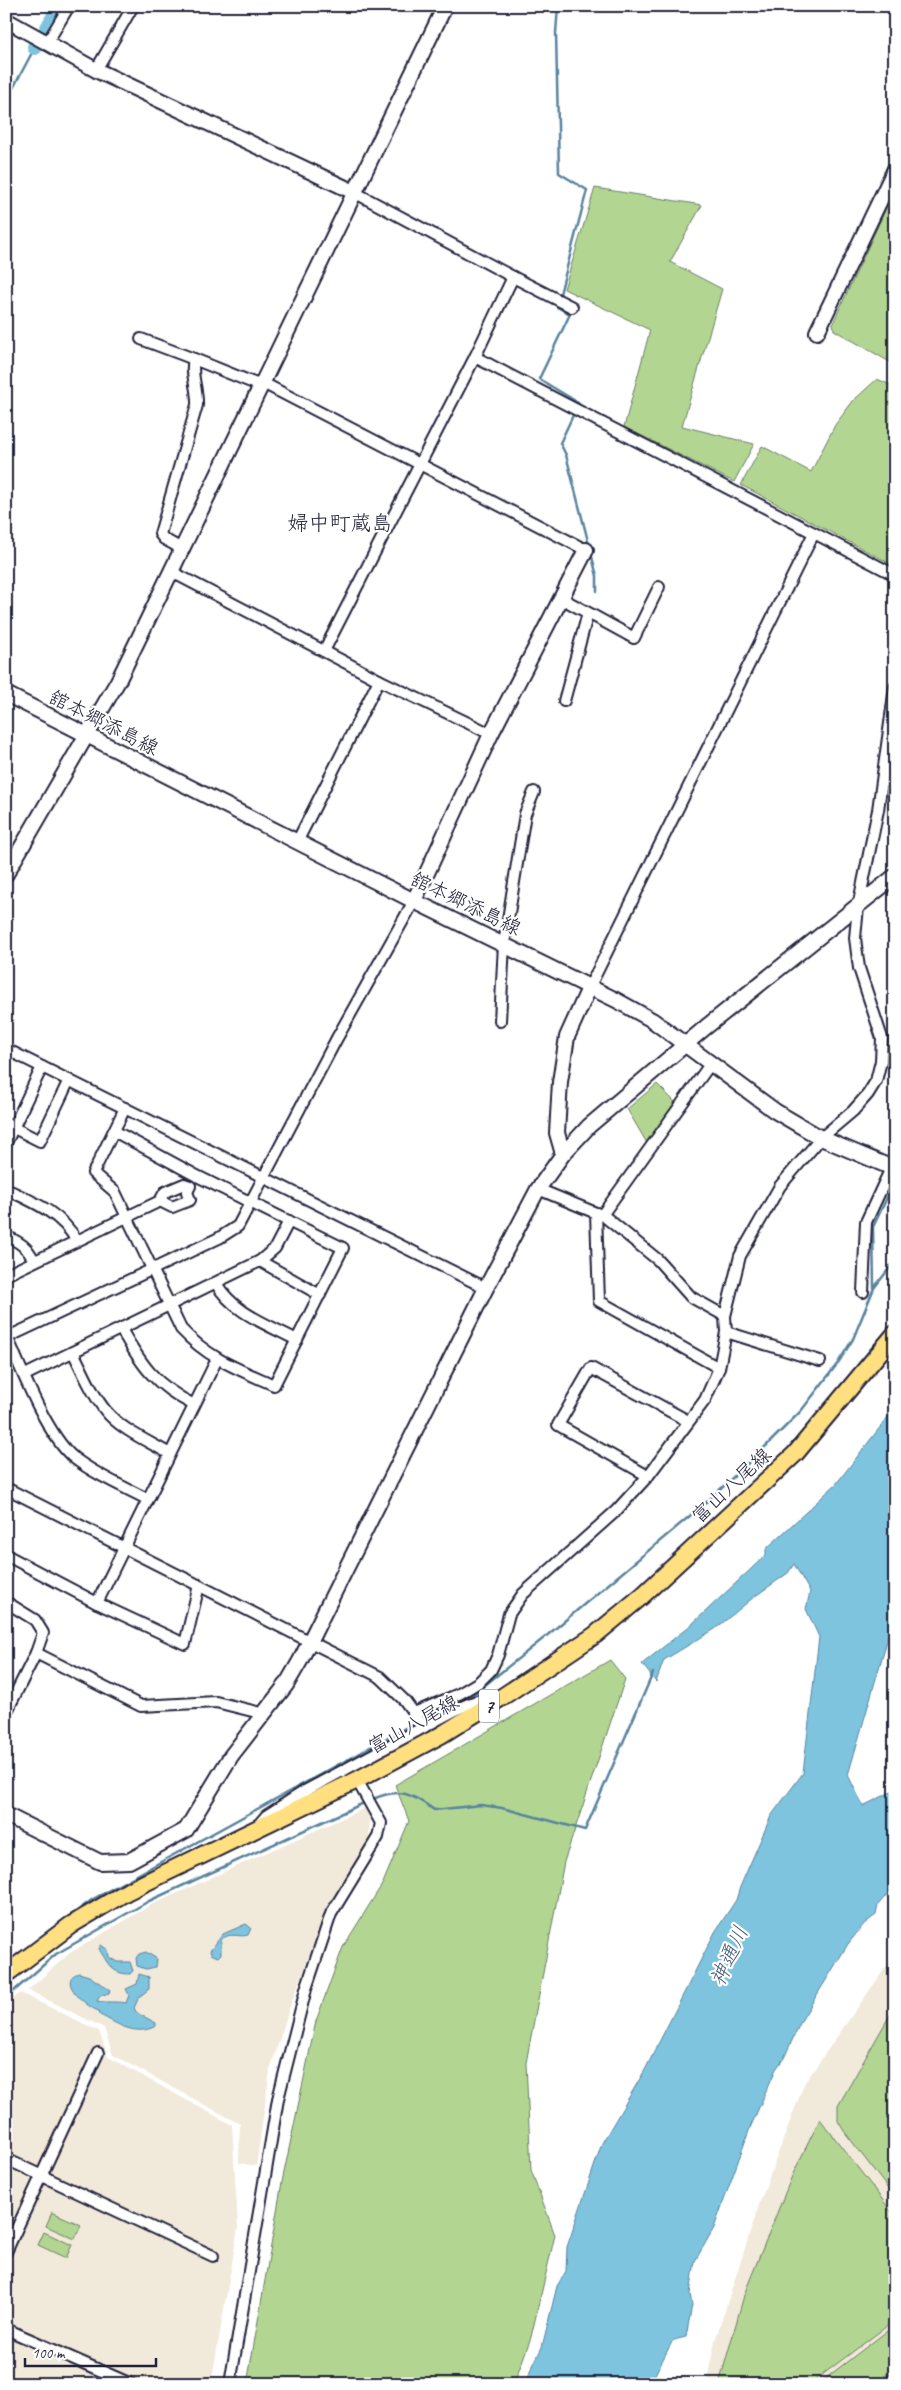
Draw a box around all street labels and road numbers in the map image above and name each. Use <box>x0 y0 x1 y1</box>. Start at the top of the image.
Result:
street label: 舘本郷添島線 <box>45 684 163 761</box>
street label: 舘本郷添島線 <box>406 866 525 941</box>
street label: 富山八尾線 <box>686 1442 776 1529</box>
street label: 富山八尾線 <box>363 1689 463 1760</box>
road number: 7 <box>479 1690 499 1722</box>

